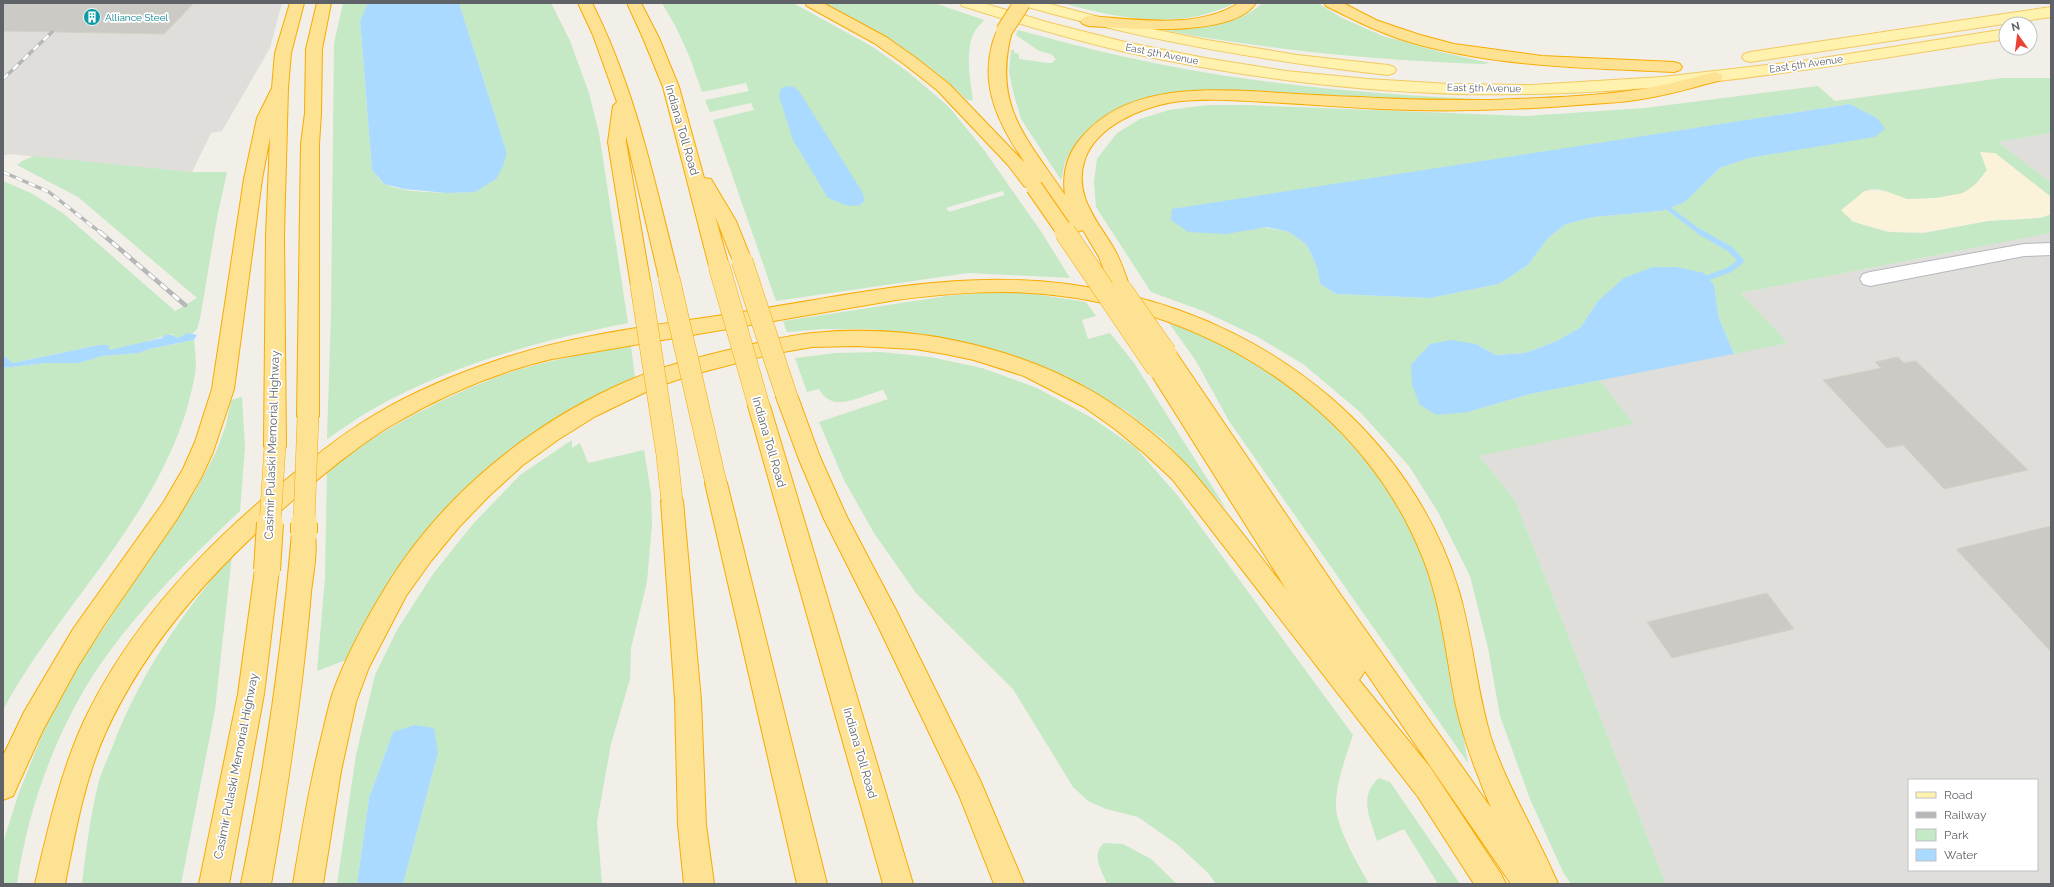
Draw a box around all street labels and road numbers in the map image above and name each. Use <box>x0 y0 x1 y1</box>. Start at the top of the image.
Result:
street label: East 5th Avenue <box>1125 42 1200 67</box>
street label: East 5th Avenue <box>1768 53 1844 75</box>
street label: East 5th Avenue <box>1447 82 1521 94</box>
street label: Indiana Toll Road <box>662 83 702 177</box>
street label: Casimir Pulaski Memorial Highway <box>262 350 282 540</box>
street label: Indiana Toll Road <box>749 395 789 489</box>
street label: Casimir Pulaski Memorial Highway <box>211 671 261 860</box>
street label: Indiana Toll Road <box>840 706 880 800</box>

